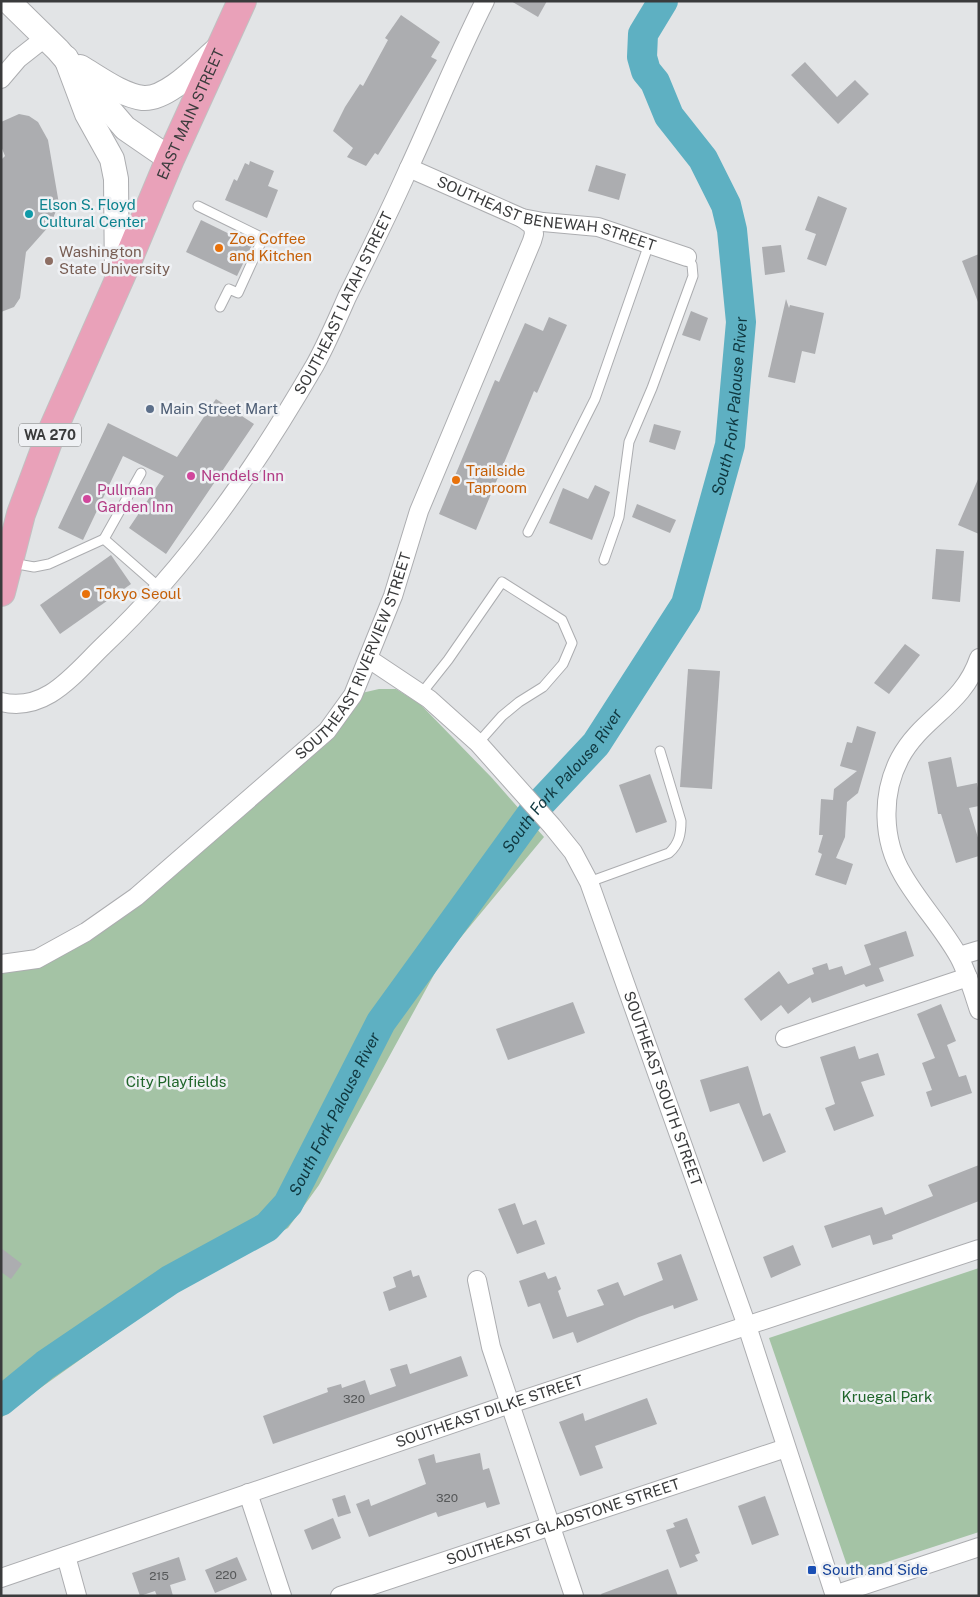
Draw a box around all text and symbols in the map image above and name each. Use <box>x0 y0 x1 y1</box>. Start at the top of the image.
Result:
street label: EAST MAIN STREET <box>153 46 227 182</box>
street label: SOUTHEAST BENEWAH STREET <box>435 173 658 254</box>
place label: Elson S. Floyd Cultural Center <box>39 196 146 230</box>
marker: Elson S. Floyd Cultural Center <box>23 208 35 220</box>
street label: SOUTHEAST LATAH STREET <box>291 209 396 397</box>
place label: Zoe Coffee and Kitchen <box>229 230 312 264</box>
marker: Zoe Coffee and Kitchen <box>213 242 225 254</box>
place label: Washington State University <box>59 243 170 277</box>
marker: Washington State University <box>43 255 55 267</box>
water label: South Fork Palouse River <box>708 315 751 498</box>
place label: Main Street Mart <box>160 400 278 417</box>
marker: Main Street Mart <box>144 403 156 415</box>
road number: WA 270 <box>19 424 81 446</box>
place label: Trailside Taproom <box>466 462 527 496</box>
place label: Nendels Inn <box>201 467 284 484</box>
marker: Nendels Inn <box>185 470 197 482</box>
marker: Trailside Taproom <box>450 474 462 486</box>
place label: Pullman Garden Inn <box>97 481 173 515</box>
marker: Pullman Garden Inn <box>81 493 93 505</box>
street label: SOUTHEAST RIVERVIEW STREET <box>291 550 414 763</box>
place label: Tokyo Seoul <box>96 585 181 602</box>
marker: Tokyo Seoul <box>80 588 92 600</box>
water label: South Fork Palouse River <box>498 704 627 856</box>
street label: SOUTHEAST SOUTH STREET <box>621 989 706 1188</box>
water label: South Fork Palouse River <box>285 1028 385 1199</box>
park label: City Playfields <box>126 1073 226 1090</box>
street label: SOUTHEAST DILKE STREET <box>393 1371 585 1451</box>
park label: Kruegal Park <box>842 1388 932 1405</box>
house number: 320 <box>343 1392 365 1406</box>
street label: SOUTHEAST GLADSTONE STREET <box>444 1475 682 1568</box>
house number: 320 <box>436 1491 458 1505</box>
place label: South and Side <box>822 1561 928 1578</box>
marker: South and Side <box>806 1564 818 1576</box>
house number: 220 <box>215 1568 237 1582</box>
house number: 215 <box>149 1569 169 1583</box>

